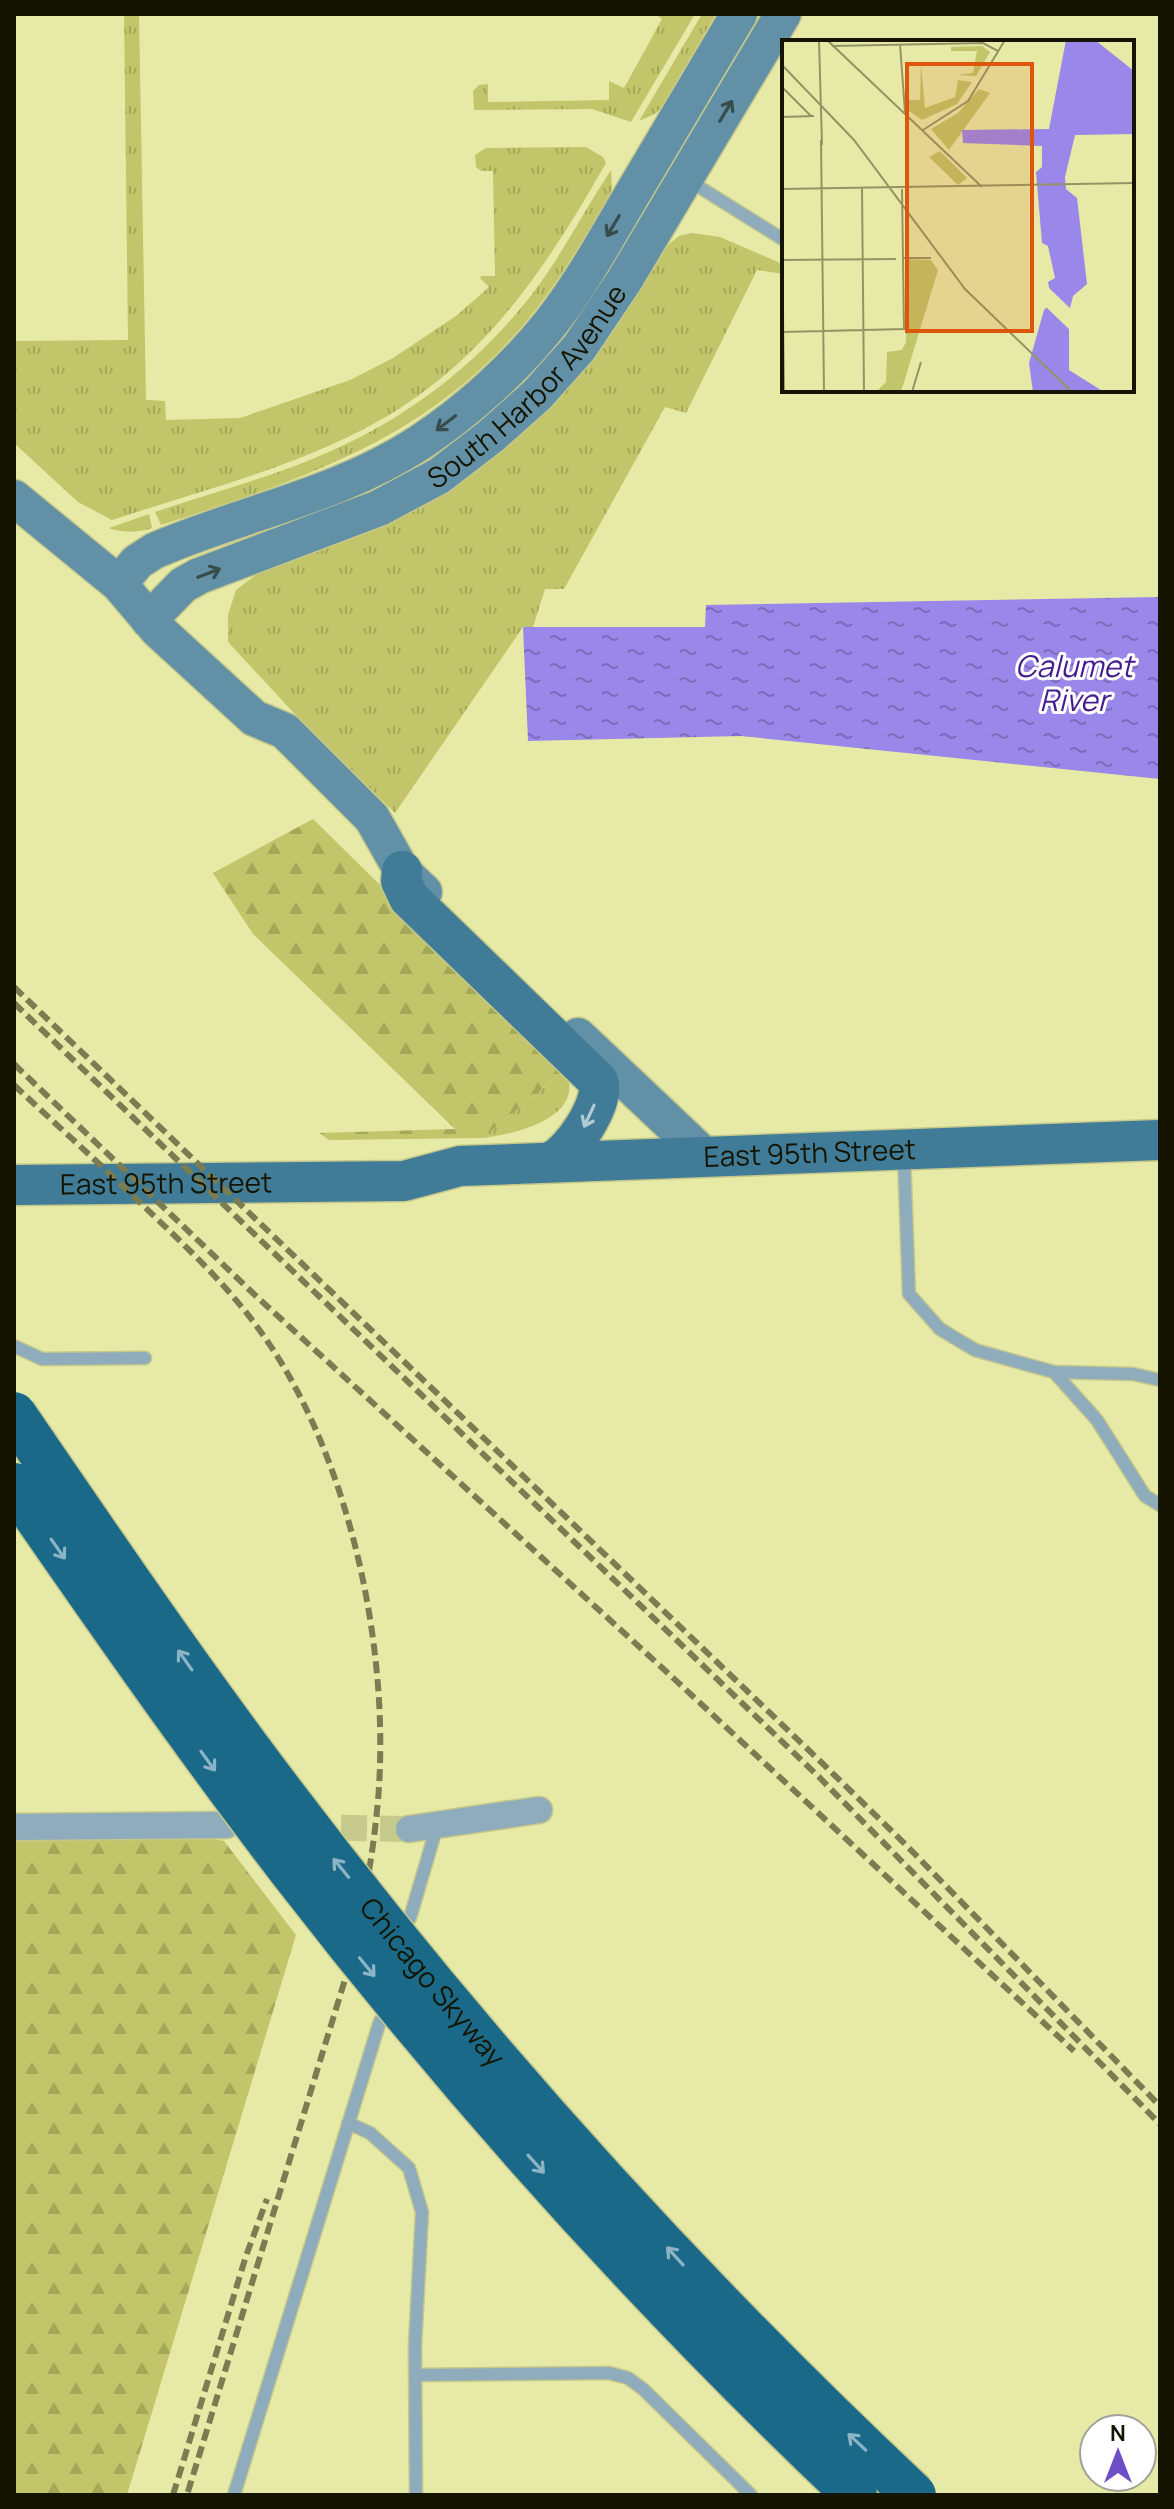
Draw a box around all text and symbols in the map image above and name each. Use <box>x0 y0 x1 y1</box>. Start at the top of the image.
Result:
inset map <box>782 40 1134 392</box>
one-way arrow <box>718 100 734 123</box>
one-way arrow <box>605 214 621 237</box>
street label: South Harbor Avenue <box>420 276 635 497</box>
one-way arrow <box>436 414 457 431</box>
one-way arrow <box>196 565 221 579</box>
water label: Calumet River <box>1015 645 1136 720</box>
one-way arrow <box>581 1103 596 1127</box>
street label: East 95th Street <box>703 1129 917 1175</box>
street label: East 95th Street <box>60 1162 272 1203</box>
one-way arrow <box>50 1537 66 1559</box>
one-way arrow <box>177 1650 194 1671</box>
one-way arrow <box>200 1750 217 1771</box>
one-way arrow <box>333 1858 350 1879</box>
street label: Chicago Skyway <box>352 1889 515 2074</box>
one-way arrow <box>359 1956 376 1977</box>
one-way arrow <box>527 2154 545 2174</box>
one-way arrow <box>666 2247 684 2267</box>
north arrow <box>1078 2413 1158 2493</box>
text: N <box>1110 2418 1126 2448</box>
one-way arrow <box>847 2432 867 2451</box>

